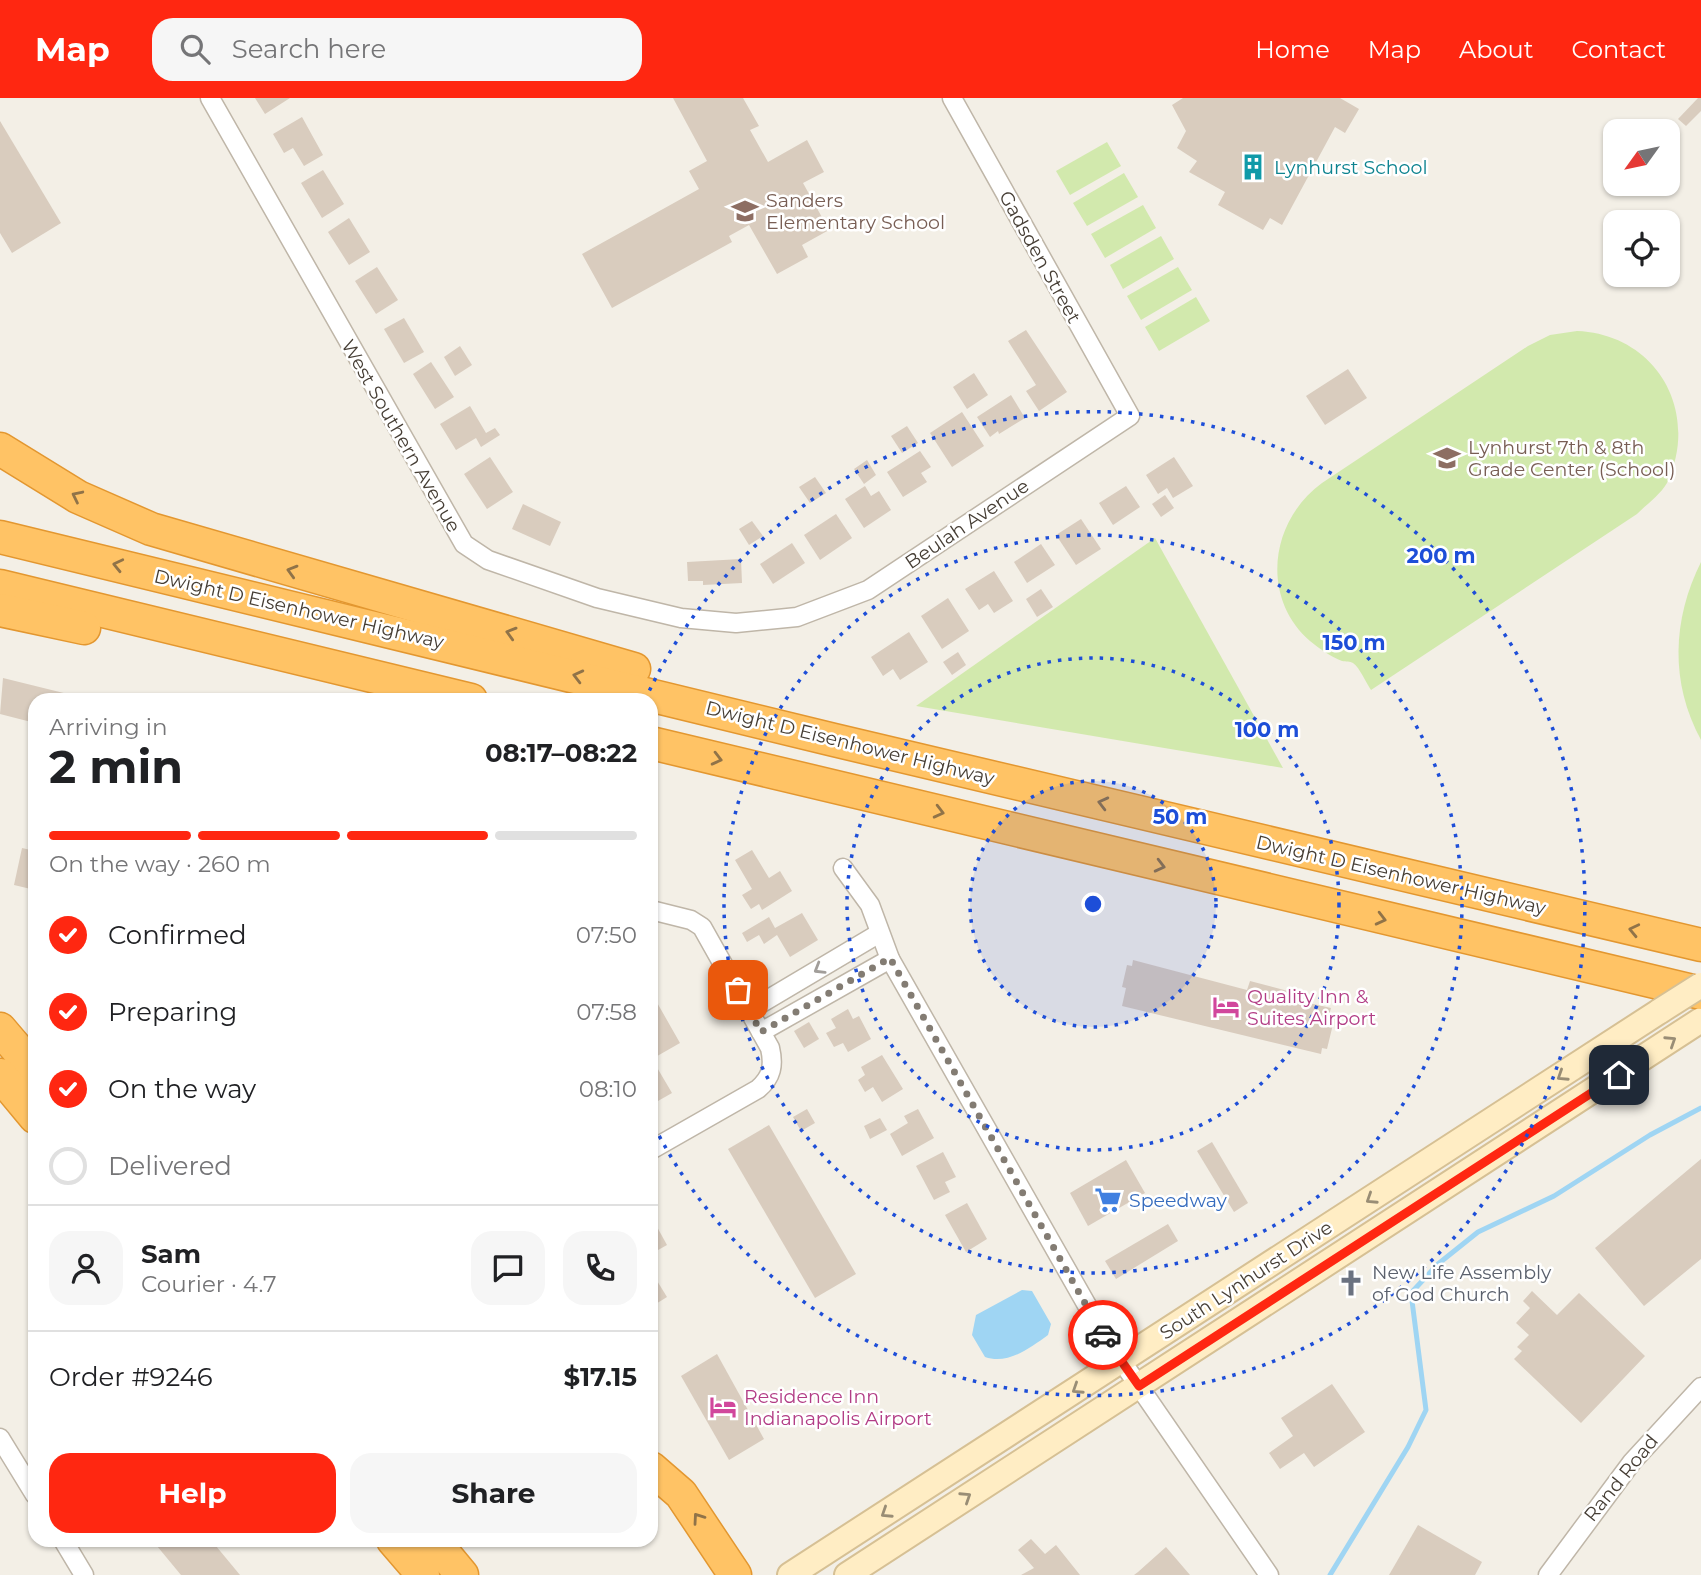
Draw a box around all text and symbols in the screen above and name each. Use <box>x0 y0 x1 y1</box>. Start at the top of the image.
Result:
search box <box>152 18 642 81</box>
text: Map <box>35 29 110 69</box>
icon: search <box>176 30 214 68</box>
text: Search here <box>232 33 386 65</box>
text: Home <box>1255 35 1330 64</box>
text: Map <box>1368 35 1421 64</box>
text: About <box>1459 35 1533 64</box>
text: Contact <box>1571 35 1666 64</box>
north arrow <box>1603 119 1680 196</box>
map controls <box>1603 119 1680 287</box>
building icon: Lynhurst School <box>1238 152 1268 182</box>
place label: Lynhurst School <box>1274 156 1428 179</box>
street label: Gadsden Street <box>994 187 1086 327</box>
place label: Sanders Elementary School <box>766 189 945 234</box>
school or university icon: Sanders Elementary School <box>730 196 760 226</box>
button: locate <box>1603 210 1680 287</box>
street label: West Southern Avenue <box>336 335 466 537</box>
place label: Lynhurst 7th & 8th Grade Center (School) <box>1468 436 1675 481</box>
school or university icon: Lynhurst 7th & 8th Grade Center (School) <box>1432 443 1462 473</box>
street label: Beulah Avenue <box>901 474 1033 574</box>
one-way arrow <box>72 491 84 505</box>
text: 200 m <box>1407 543 1475 568</box>
one-way arrow <box>112 559 124 573</box>
street label: Dwight D Eisenhower Highway <box>152 564 447 654</box>
one-way arrow <box>286 565 298 580</box>
one-way arrow <box>505 627 517 642</box>
text: 150 m <box>1323 630 1385 655</box>
one-way arrow <box>572 670 584 684</box>
street label: Dwight D Eisenhower Highway <box>703 696 997 790</box>
text: Arriving in <box>49 713 168 741</box>
text: 100 m <box>1235 717 1299 742</box>
text: 08:17–08:22 <box>485 737 637 769</box>
text: 2 min <box>49 738 183 795</box>
one-way arrow <box>711 751 723 765</box>
one-way arrow <box>1098 797 1110 811</box>
one-way arrow <box>932 804 944 819</box>
text: 50 m <box>1153 804 1207 829</box>
street label: Dwight D Eisenhower Highway <box>1254 830 1549 920</box>
text: On the way · 260 m <box>49 850 271 878</box>
one-way arrow <box>1154 857 1166 872</box>
centre of rings <box>1081 892 1105 916</box>
one-way arrow <box>1375 911 1387 925</box>
icon: check <box>49 916 87 954</box>
text: Confirmed <box>108 919 247 951</box>
text: 07:50 <box>576 921 637 949</box>
one-way arrow <box>1628 924 1640 938</box>
pin <box>708 960 768 1020</box>
one-way arrow <box>814 960 827 973</box>
icon: bag <box>719 971 757 1009</box>
place label: Quality Inn & Suites Airport <box>1247 985 1376 1030</box>
hotel icon: Quality Inn & Suites Airport <box>1211 992 1241 1022</box>
icon: check <box>49 993 87 1031</box>
text: Preparing <box>108 996 237 1028</box>
text: 07:58 <box>576 998 637 1026</box>
one-way arrow <box>1663 1036 1676 1049</box>
pin <box>1589 1045 1649 1105</box>
icon: home <box>1600 1056 1638 1094</box>
one-way arrow <box>1556 1067 1569 1080</box>
icon: check <box>49 1070 87 1108</box>
text: On the way <box>108 1073 256 1105</box>
text: 08:10 <box>579 1075 637 1103</box>
text: Delivered <box>108 1150 232 1182</box>
supermarket icon: Speedway <box>1093 1185 1123 1215</box>
place label: Speedway <box>1129 1189 1228 1212</box>
one-way arrow <box>1366 1191 1379 1204</box>
street label: South Lynhurst Drive <box>1155 1216 1337 1344</box>
button: person <box>49 1231 123 1305</box>
button: chat <box>471 1231 545 1305</box>
button: phone <box>563 1231 637 1305</box>
text: Sam <box>141 1238 201 1270</box>
place label: New Life Assembly of God Church <box>1372 1261 1552 1306</box>
church icon: New Life Assembly of God Church <box>1336 1268 1366 1298</box>
text: Courier · 4.7 <box>141 1270 277 1298</box>
courier <box>1068 1300 1138 1370</box>
icon: car <box>1084 1316 1122 1354</box>
text: Order #9246 <box>49 1361 213 1393</box>
text: $17.15 <box>564 1361 637 1393</box>
one-way arrow <box>1072 1381 1085 1394</box>
place label: Residence Inn Indianapolis Airport <box>744 1385 932 1430</box>
hotel icon: Residence Inn Indianapolis Airport <box>708 1392 738 1422</box>
street label: Rand Road <box>1579 1430 1663 1526</box>
button: Help <box>49 1453 336 1533</box>
button: Share <box>350 1453 637 1533</box>
one-way arrow <box>958 1493 971 1506</box>
one-way arrow <box>881 1504 894 1517</box>
one-way arrow <box>694 1513 706 1526</box>

